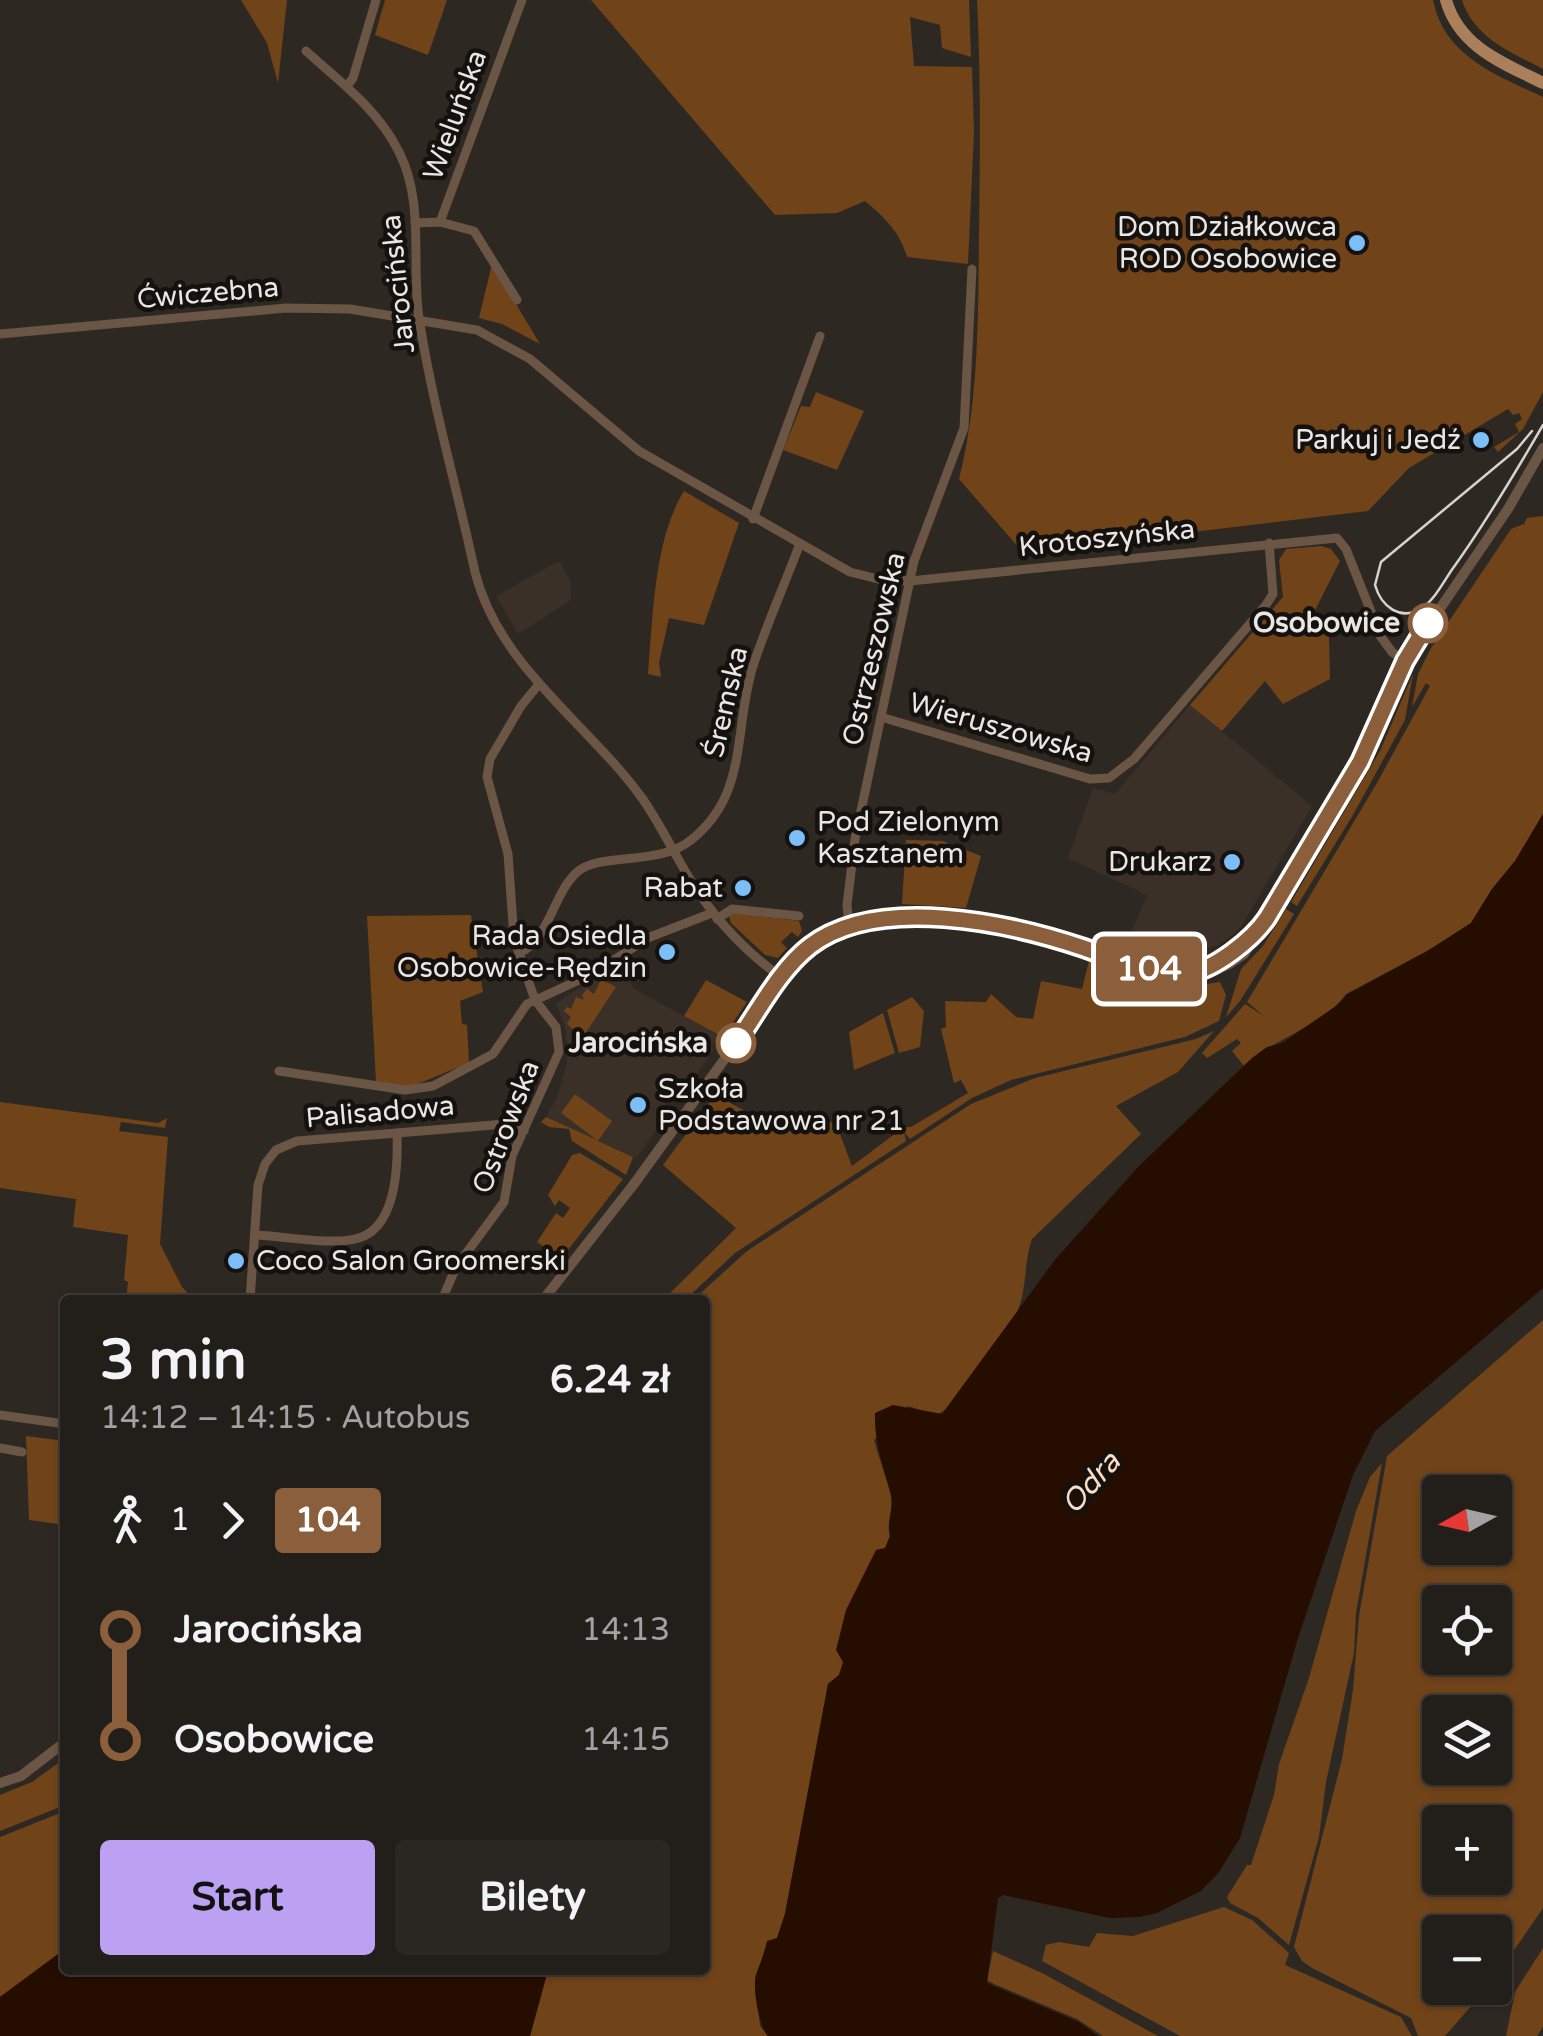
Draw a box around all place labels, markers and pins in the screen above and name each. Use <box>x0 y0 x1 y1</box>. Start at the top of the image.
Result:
place label: Dom Działkowca ROD Osobowice <box>1117 210 1337 276</box>
marker: Dom Działkowca ROD Osobowice <box>1346 232 1368 254</box>
place label: Parkuj i Jedź <box>1295 423 1461 457</box>
marker: Parkuj i Jedź <box>1470 429 1492 451</box>
marker: Osobowice <box>1409 604 1447 642</box>
place label: Osobowice <box>1253 606 1400 640</box>
place label: Pod Zielonym Kasztanem <box>817 805 1000 871</box>
marker: Pod Zielonym Kasztanem <box>786 827 808 849</box>
place label: Drukarz <box>1108 845 1212 879</box>
marker: Drukarz <box>1221 851 1243 873</box>
place label: Rabat <box>644 871 723 905</box>
marker: Rabat <box>732 877 754 899</box>
place label: Rada Osiedla Osobowice-Rędzin <box>397 919 647 985</box>
marker: Rada Osiedla Osobowice-Rędzin <box>656 941 678 963</box>
marker: Jarocińska <box>717 1024 755 1062</box>
place label: Jarocińska <box>568 1026 708 1060</box>
place label: Szkoła Podstawowa nr 21 <box>658 1072 905 1138</box>
marker: Szkoła Podstawowa nr 21 <box>627 1094 649 1116</box>
place label: Coco Salon Groomerski <box>256 1244 566 1278</box>
marker: Coco Salon Groomerski <box>225 1250 247 1272</box>

